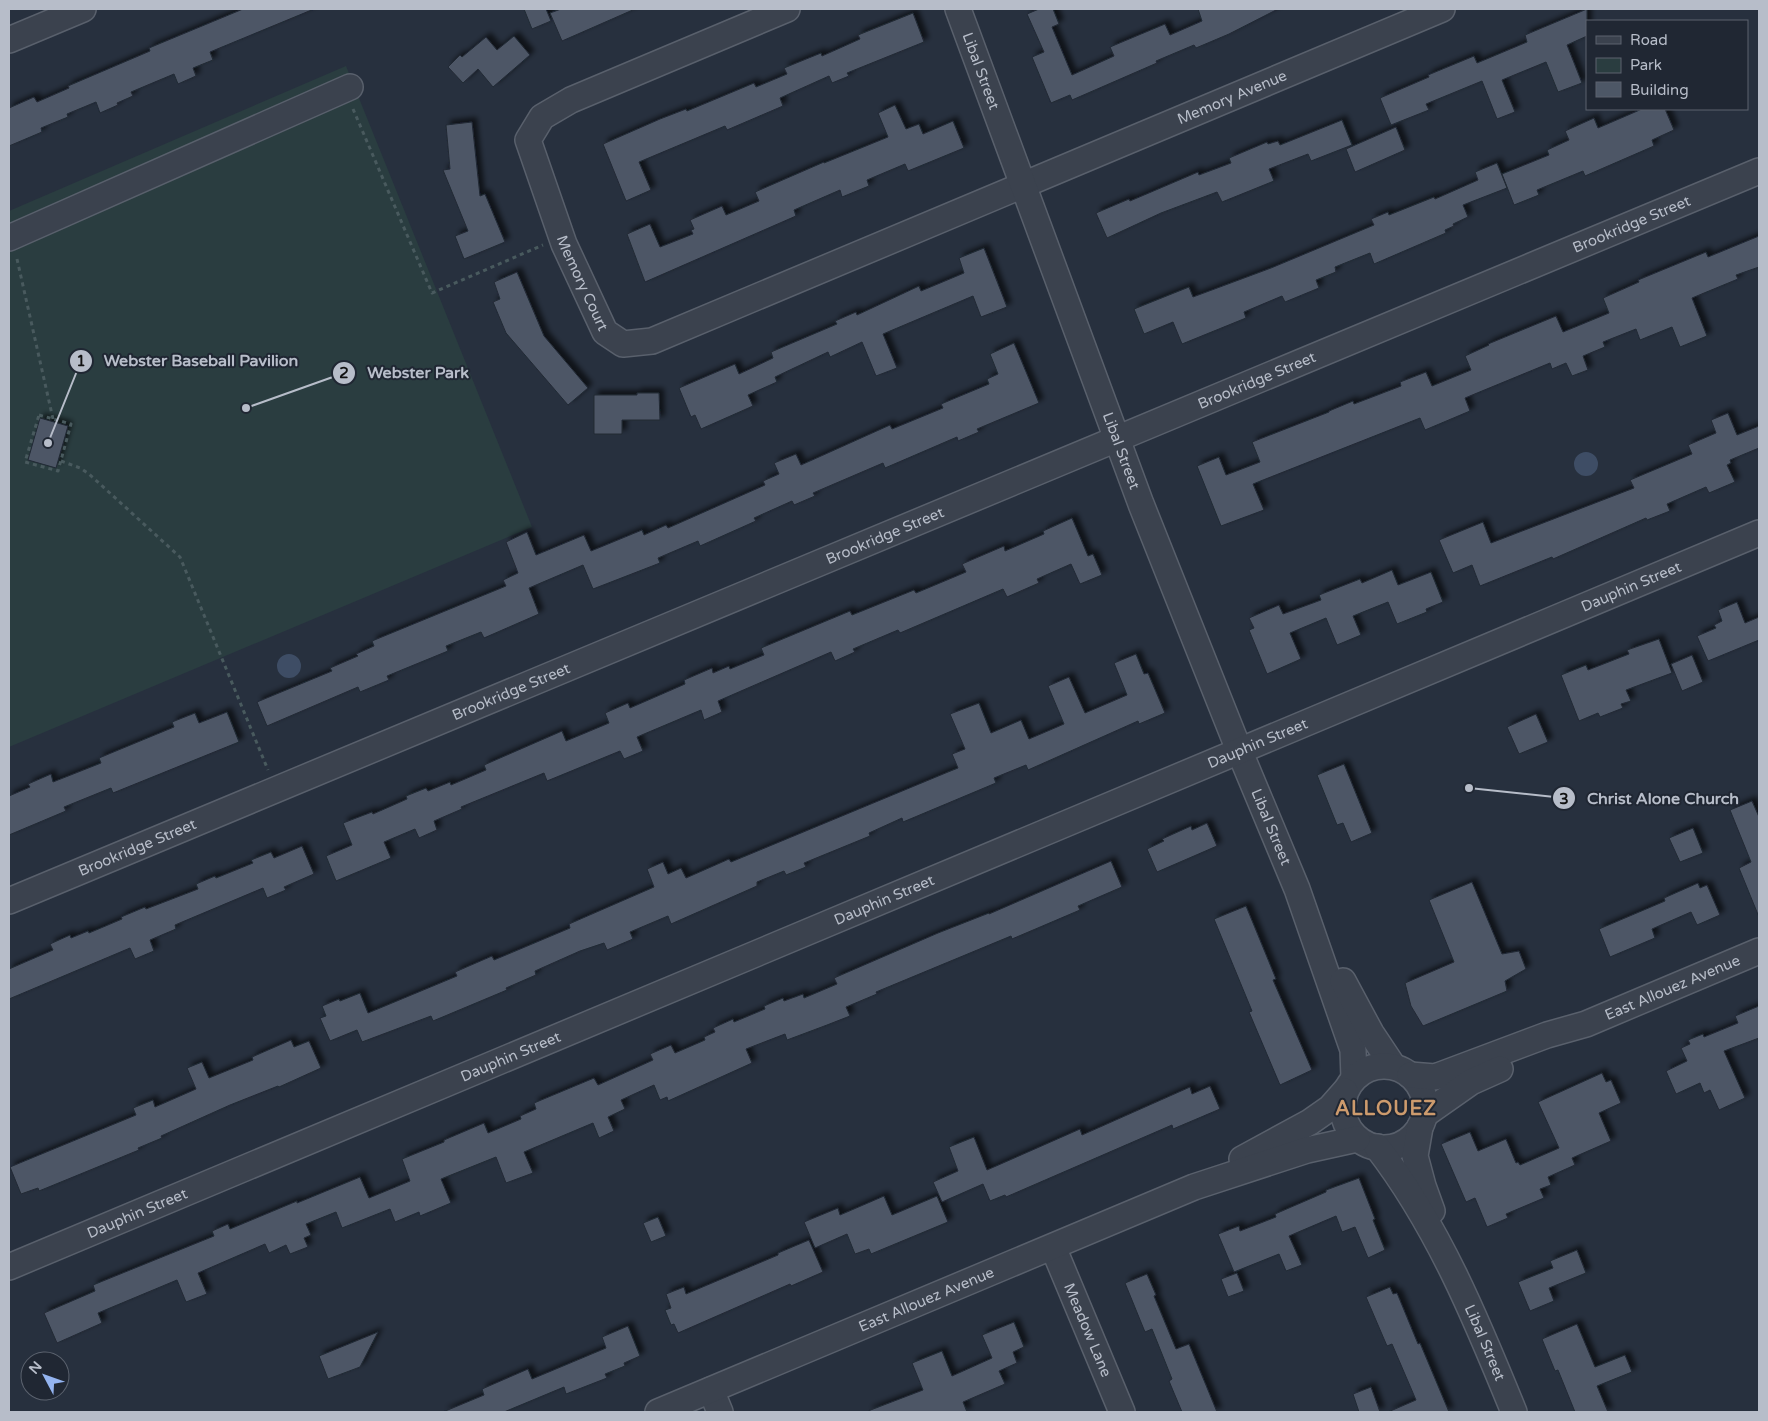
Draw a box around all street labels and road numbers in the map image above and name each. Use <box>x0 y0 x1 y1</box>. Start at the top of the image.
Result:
street label: Libal Street <box>958 30 1003 112</box>
street label: Memory Avenue <box>1175 66 1289 128</box>
street label: Brookridge Street <box>1570 192 1693 257</box>
street label: Memory Court <box>553 233 612 334</box>
street label: Brookridge Street <box>1195 348 1319 413</box>
street label: Libal Street <box>1099 410 1144 492</box>
street label: Brookridge Street <box>823 503 947 568</box>
street label: Dauphin Street <box>1578 558 1684 616</box>
street label: Brookridge Street <box>449 659 573 724</box>
street label: Dauphin Street <box>1205 714 1311 772</box>
street label: Libal Street <box>1247 786 1295 868</box>
street label: Brookridge Street <box>76 815 199 880</box>
street label: Dauphin Street <box>831 871 937 929</box>
street label: East Allouez Avenue <box>1602 951 1743 1024</box>
street label: Dauphin Street <box>458 1028 564 1086</box>
street label: Dauphin Street <box>84 1184 190 1242</box>
street label: East Allouez Avenue <box>856 1263 997 1336</box>
street label: Meadow Lane <box>1060 1280 1115 1380</box>
street label: Libal Street <box>1461 1302 1509 1384</box>

